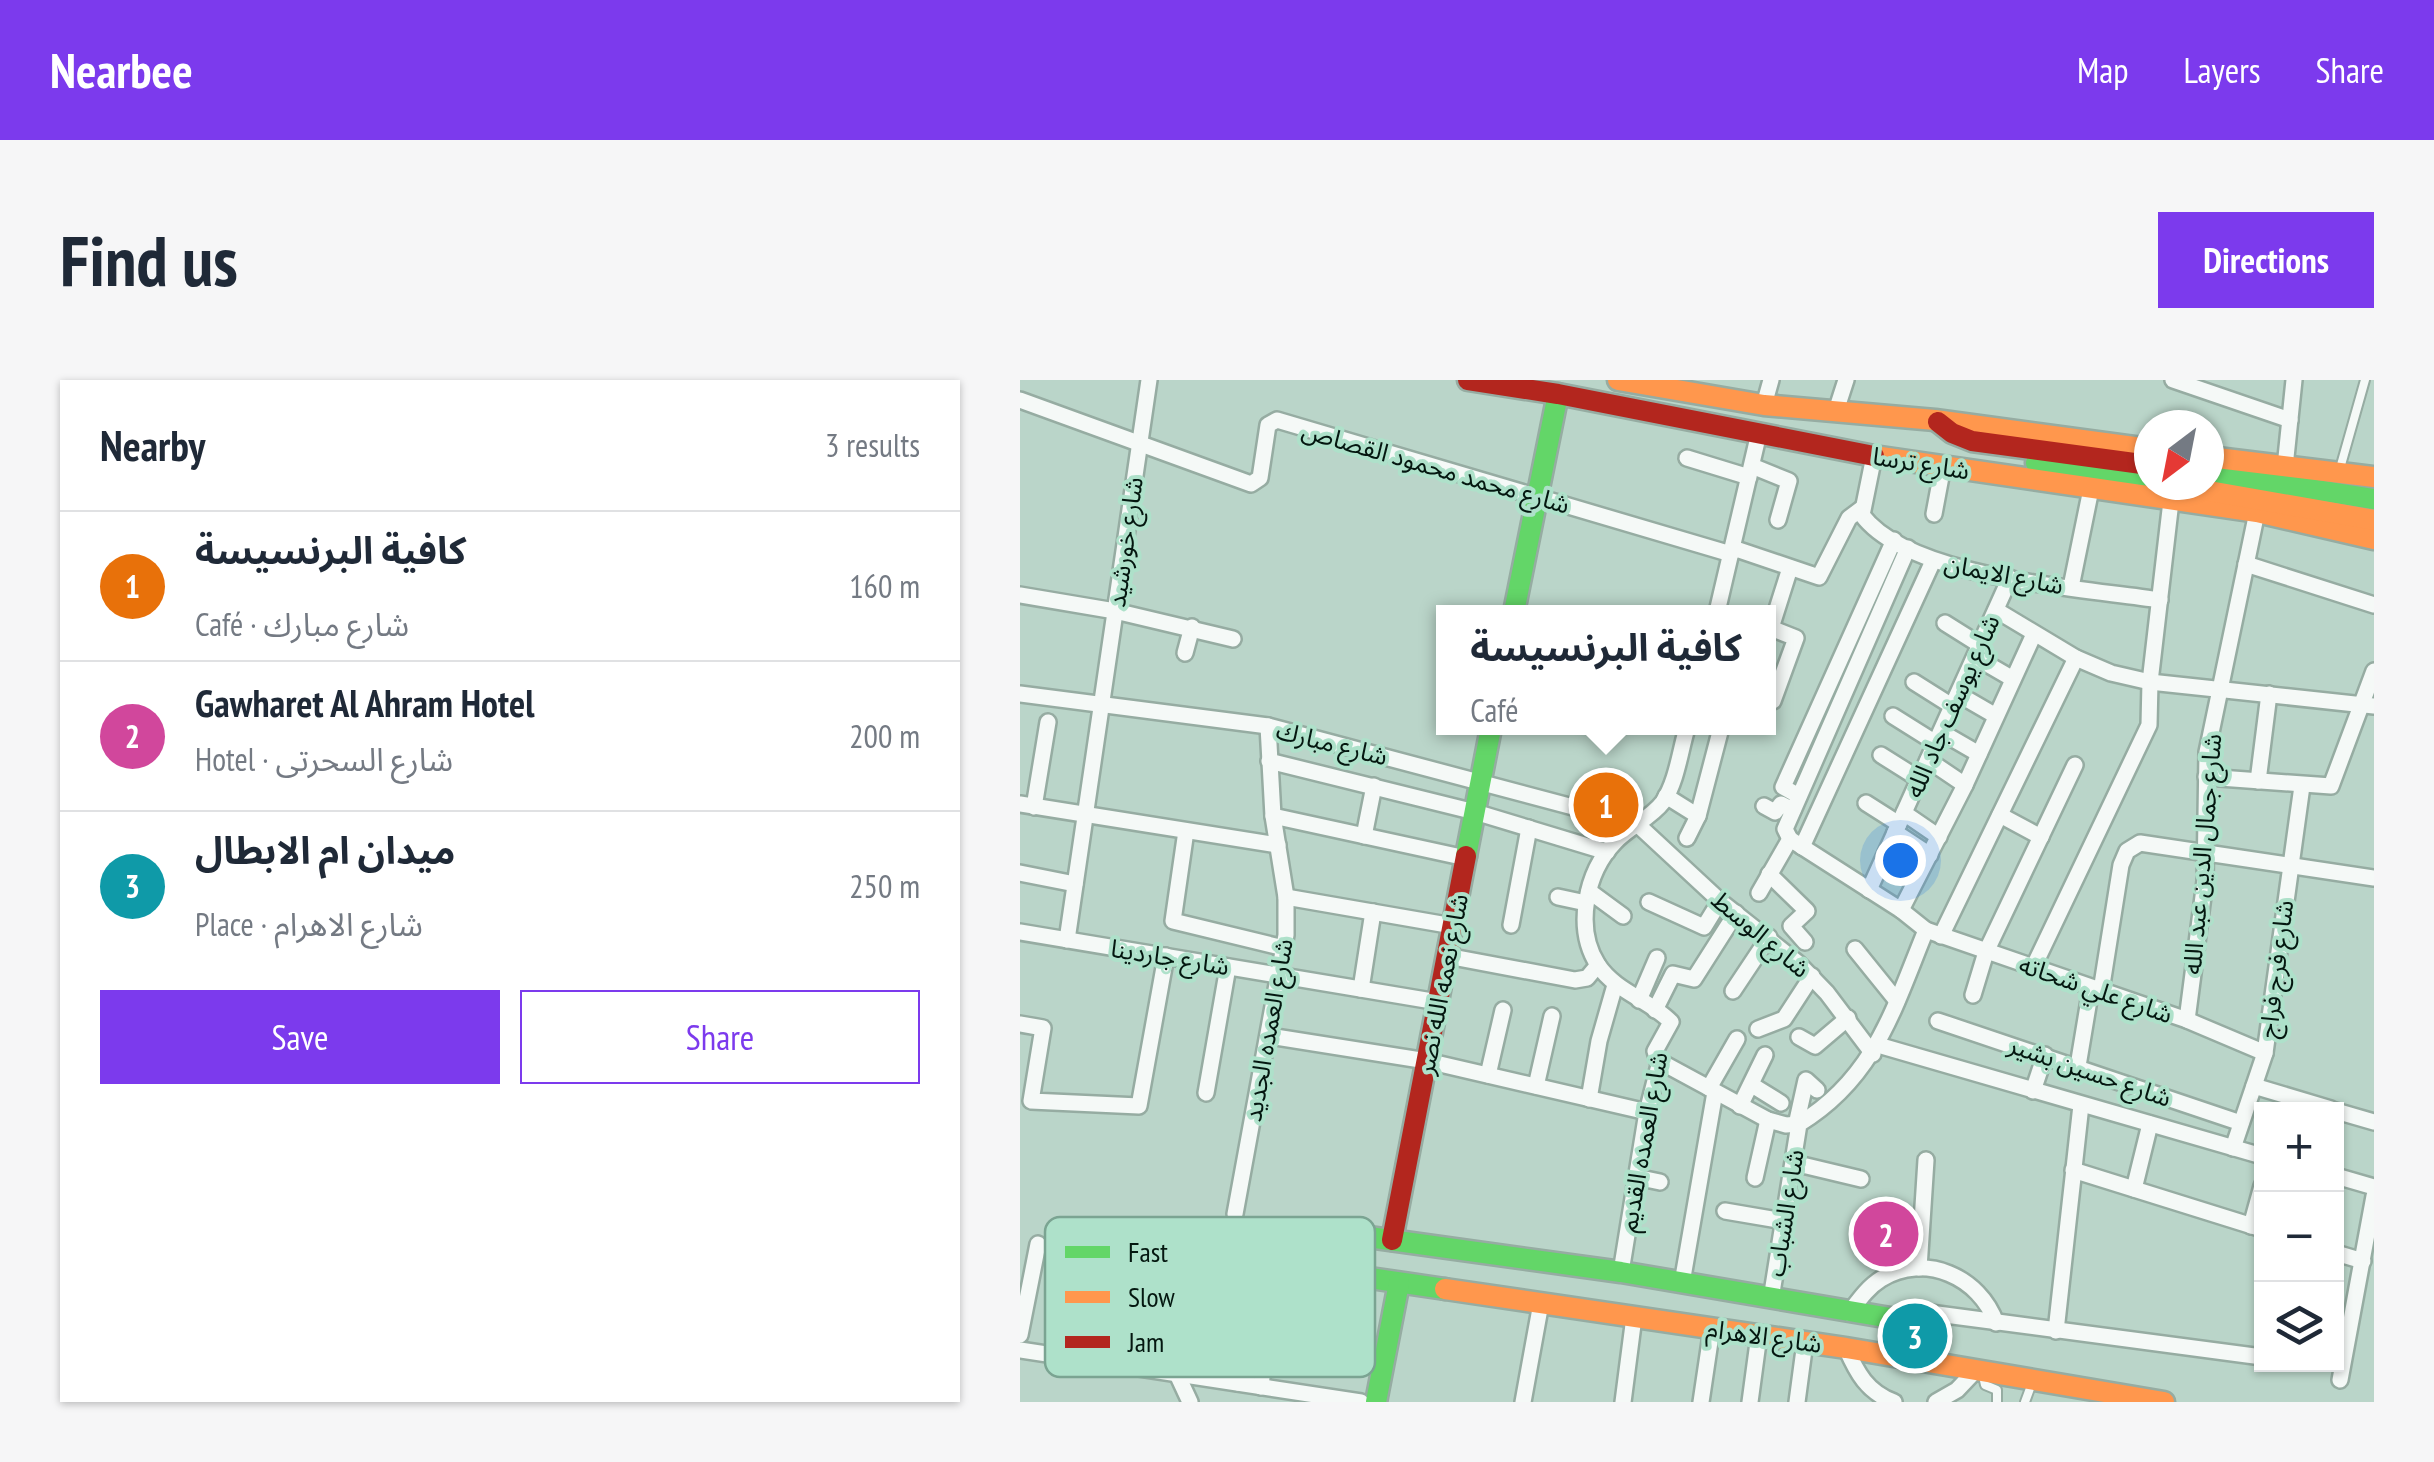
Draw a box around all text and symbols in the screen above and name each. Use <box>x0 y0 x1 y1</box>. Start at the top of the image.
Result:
text: Nearbee <box>50 39 193 101</box>
text: Map <box>2077 47 2128 93</box>
text: Layers <box>2183 47 2261 93</box>
text: Share <box>2316 47 2384 93</box>
button: Directions <box>2158 212 2374 308</box>
text: Find us <box>60 215 238 305</box>
north arrow <box>2134 410 2224 500</box>
street label: شارع محمد محمود القصاص <box>1298 413 1574 523</box>
text: Nearby <box>100 418 205 473</box>
text: 3 results <box>825 424 920 466</box>
street label: شارع ترسا <box>1870 440 1972 489</box>
street label: شارع خورشيد <box>1100 475 1153 610</box>
text: كافية البرنسيسة <box>195 525 466 574</box>
street label: شارع الايمان <box>1941 547 2066 604</box>
text: 1 <box>125 565 140 607</box>
text: 160 m <box>849 565 920 607</box>
text: Café · شارع مبارك <box>195 603 409 645</box>
popup <box>1436 605 1776 735</box>
street label: شارع يوسف جاد الله <box>1897 610 2009 804</box>
text: كافية البرنسيسة <box>1470 622 1742 671</box>
text: Gawharet Al Ahram Hotel <box>195 678 535 727</box>
text: Café <box>1470 689 1519 731</box>
street label: شارع مبارك <box>1272 714 1391 775</box>
text: 2 <box>125 715 140 757</box>
text: 200 m <box>849 715 920 757</box>
street label: شارع جمال الدين عبد الله <box>2176 732 2231 976</box>
text: Hotel · شارع السحرتى <box>195 738 453 780</box>
pin: 1 <box>1574 768 1638 842</box>
text: ميدان ام الابطال <box>195 825 455 874</box>
your location <box>1875 835 1926 886</box>
text: 3 <box>125 865 140 907</box>
text: 250 m <box>849 865 920 907</box>
street label: شارع الوسط <box>1703 884 1817 987</box>
street label: شارع نعمه الله نصر <box>1409 891 1478 1079</box>
street label: شارع فرج فراج <box>2252 898 2303 1040</box>
text: Place · شارع الاهرام <box>195 903 423 945</box>
street label: شارع جاردينا <box>1108 932 1232 985</box>
street label: شارع العمده الجديد <box>1236 936 1303 1124</box>
street label: شارع علي شحاته <box>2014 948 2177 1034</box>
button: Save <box>100 990 500 1084</box>
button: Share <box>520 990 920 1084</box>
street label: شارع حسين بشير <box>2002 1028 2176 1117</box>
street label: شارع العمده القديم <box>1611 1049 1679 1235</box>
map controls <box>2254 1102 2344 1372</box>
button: + <box>2254 1102 2344 1192</box>
street label: شارع الشباب <box>1759 1147 1814 1279</box>
button: − <box>2254 1192 2344 1282</box>
pin: 2 <box>1854 1196 1918 1272</box>
legend <box>1045 1217 1375 1377</box>
text: Fast <box>1128 1233 1168 1270</box>
text: Slow <box>1128 1278 1175 1315</box>
button: layers <box>2254 1282 2344 1372</box>
pin: 3 <box>1882 1298 1948 1374</box>
street label: شارع الاهرام <box>1704 1312 1824 1364</box>
text: Jam <box>1127 1323 1164 1360</box>

